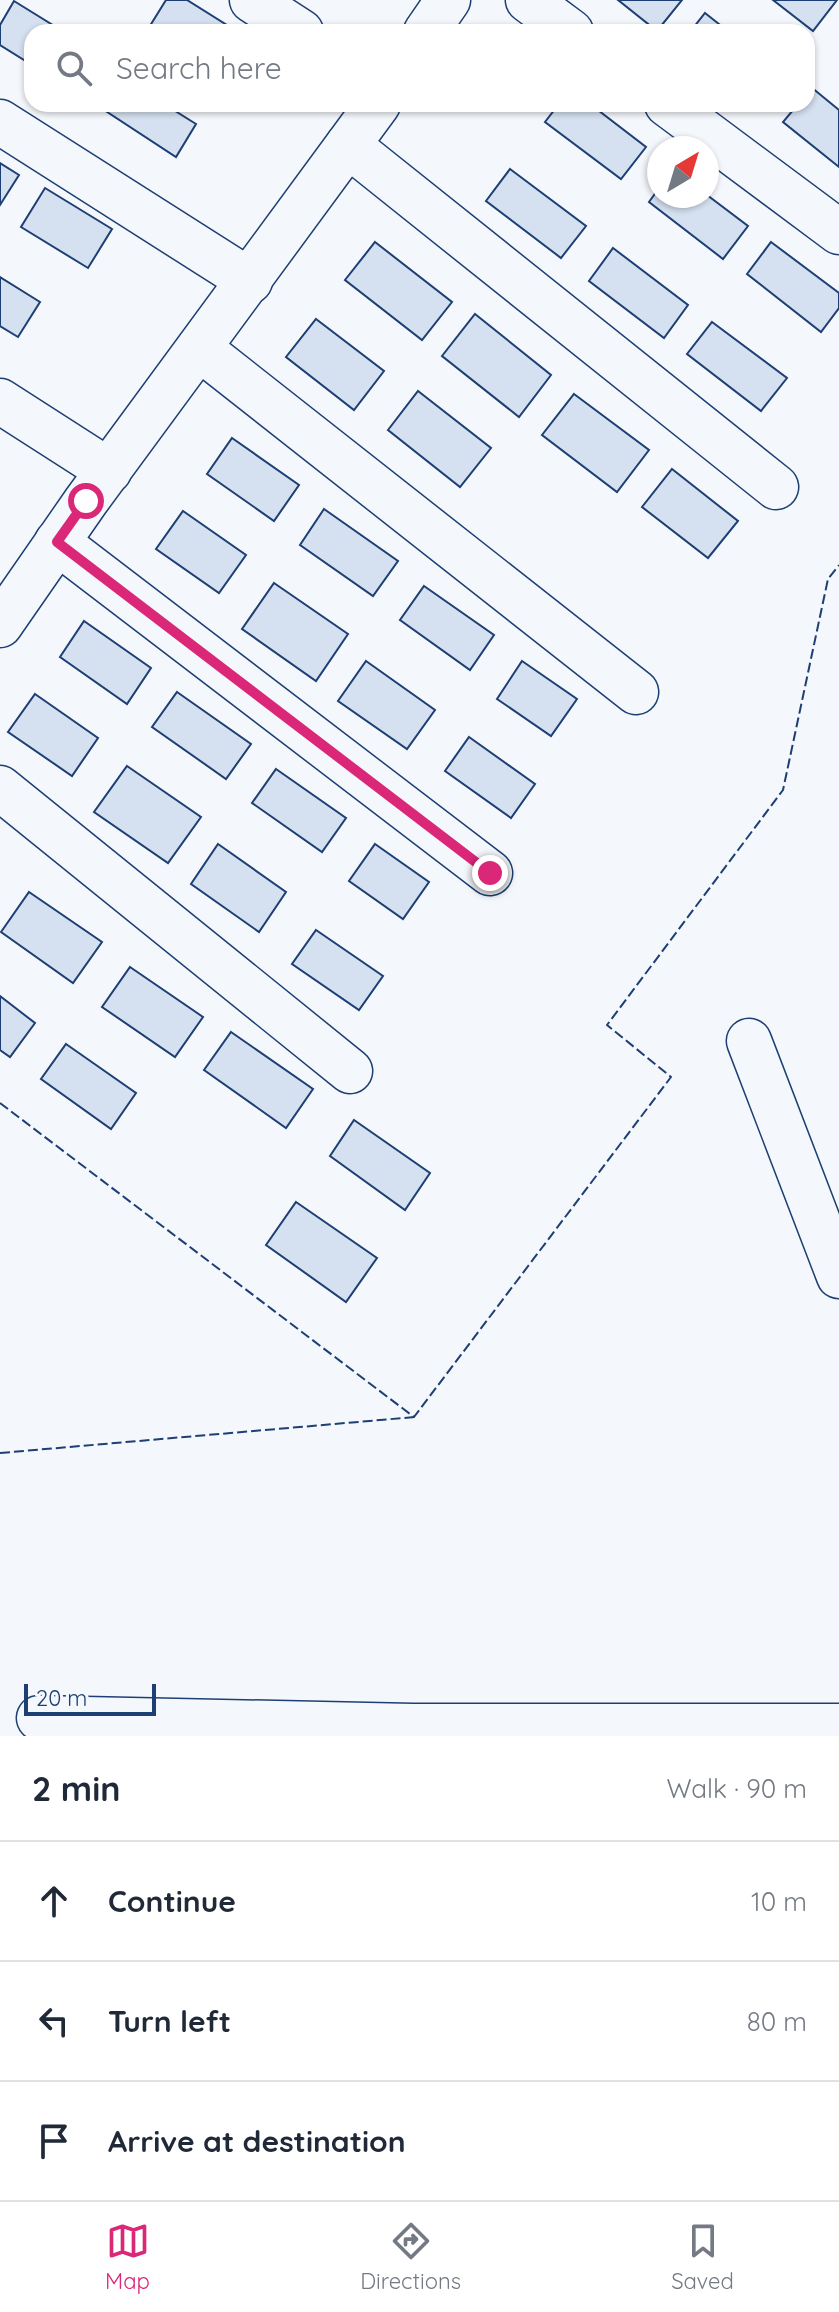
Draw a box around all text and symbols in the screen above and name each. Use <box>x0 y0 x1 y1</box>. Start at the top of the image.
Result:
search box <box>24 24 815 112</box>
icon: search <box>52 46 96 90</box>
text: Search here <box>116 49 282 87</box>
north arrow <box>647 136 719 208</box>
route start <box>68 483 104 519</box>
route end <box>472 855 508 891</box>
scale bar <box>24 1680 156 1716</box>
text: 20 m <box>36 1684 87 1712</box>
text: 2 min <box>32 1767 121 1810</box>
text: Walk · 90 m <box>666 1772 807 1805</box>
icon: ahead <box>32 1879 76 1923</box>
text: Continue <box>108 1882 236 1920</box>
text: 10 m <box>751 1885 807 1918</box>
icon: left <box>32 1999 76 2043</box>
text: Turn left <box>108 2002 231 2040</box>
text: 80 m <box>747 2005 807 2038</box>
icon: arrive <box>32 2119 76 2163</box>
text: Arrive at destination <box>108 2122 406 2160</box>
tab: Map <box>105 2219 150 2295</box>
tab: Directions <box>360 2219 461 2295</box>
tab: Saved <box>671 2219 734 2295</box>

